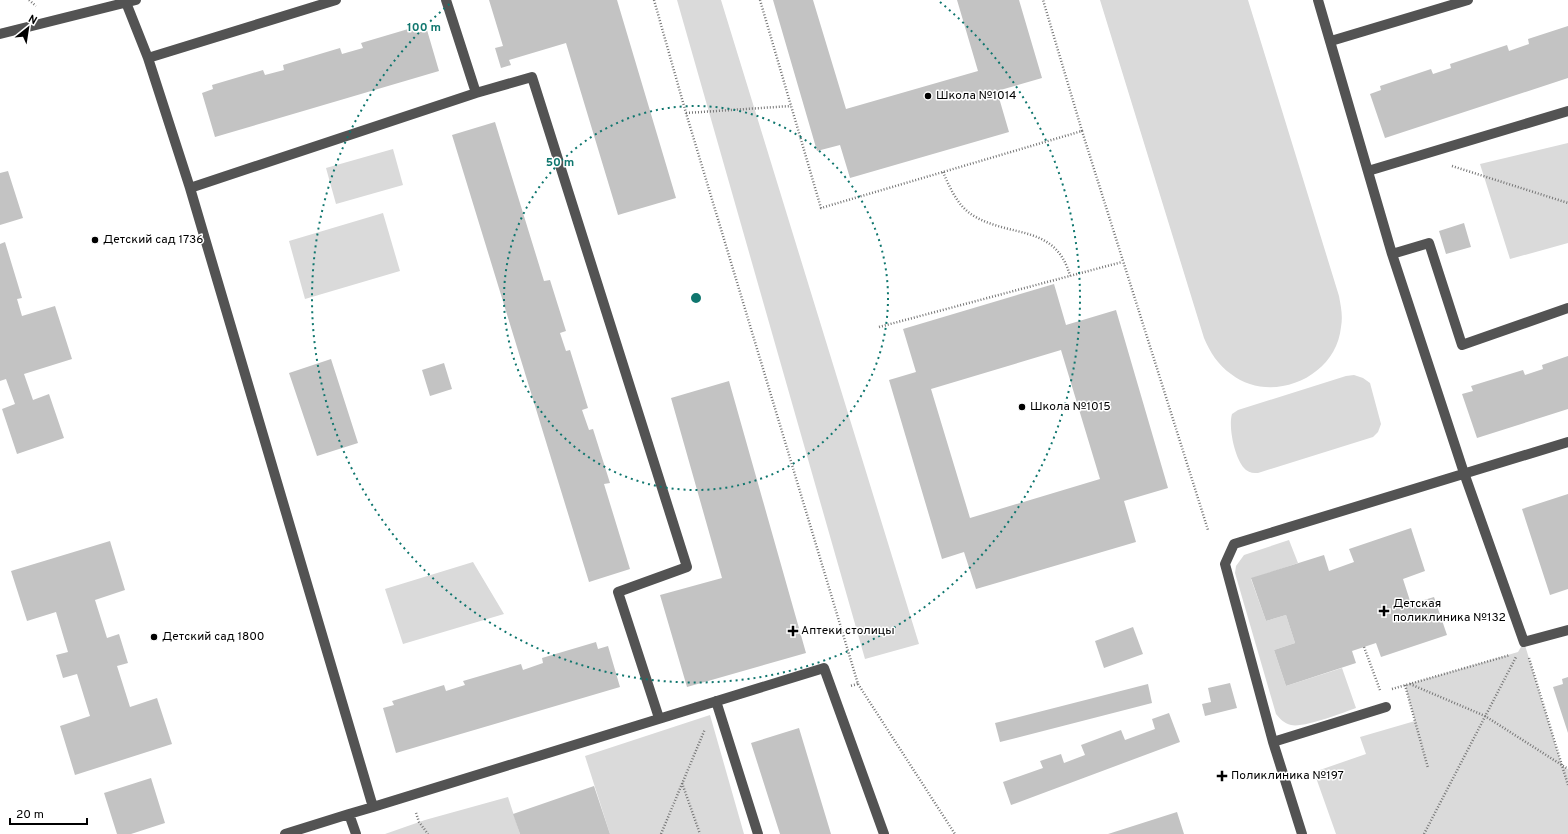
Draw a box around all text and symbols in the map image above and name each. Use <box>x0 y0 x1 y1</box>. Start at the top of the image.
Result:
north arrow <box>8 8 48 48</box>
text: N <box>26 12 39 28</box>
text: 100 m <box>407 20 441 36</box>
place label: Школа №1014 <box>936 88 1016 104</box>
marker: Школа №1014 <box>923 91 933 101</box>
text: 50 m <box>546 155 574 171</box>
place label: Детский сад 1736 <box>103 232 203 248</box>
marker: Детский сад 1736 <box>90 235 100 245</box>
centre of rings <box>689 291 703 305</box>
place label: Школа №1015 <box>1030 399 1111 415</box>
marker: Школа №1015 <box>1017 402 1027 412</box>
place label: Детская поликлиника №132 <box>1393 596 1506 626</box>
marker: Детская поликлиника №132 <box>1378 605 1390 617</box>
place label: Аптеки столицы <box>801 623 895 639</box>
marker: Аптеки столицы <box>788 626 798 636</box>
place label: Детский сад 1800 <box>162 629 265 645</box>
marker: Детский сад 1800 <box>149 632 159 642</box>
place label: Поликлиника №197 <box>1231 768 1344 784</box>
marker: Поликлиника №197 <box>1216 770 1228 782</box>
scale bar <box>10 800 87 826</box>
text: 20 m <box>16 807 44 823</box>

